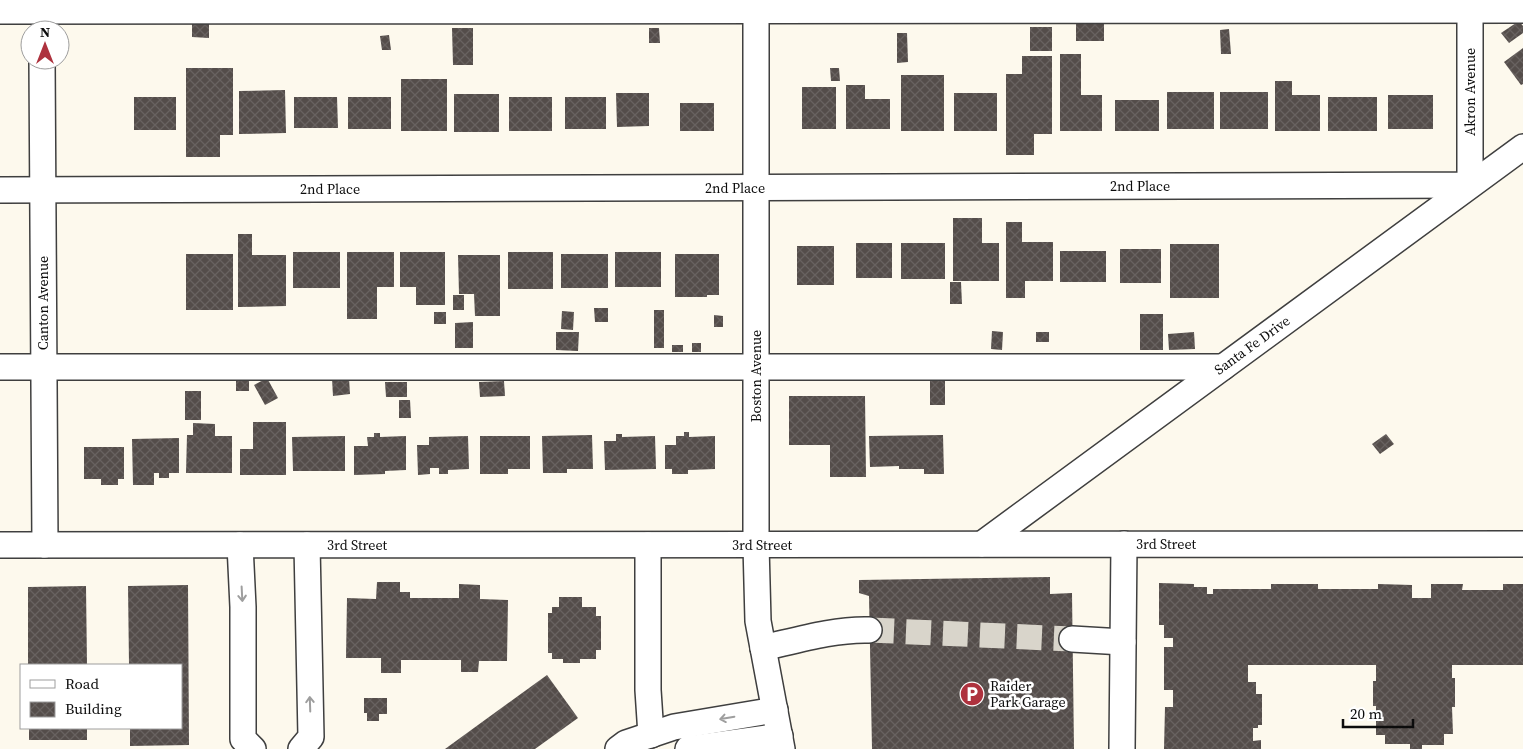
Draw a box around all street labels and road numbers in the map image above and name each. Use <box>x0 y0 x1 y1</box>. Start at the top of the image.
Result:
street label: Akron Avenue <box>1460 48 1480 136</box>
street label: 2nd Place <box>1110 176 1170 196</box>
street label: 2nd Place <box>705 178 765 198</box>
street label: 2nd Place <box>300 179 360 199</box>
street label: Canton Avenue <box>33 256 53 350</box>
street label: Santa Fe Drive <box>1210 311 1294 379</box>
street label: Boston Avenue <box>746 330 766 422</box>
street label: 3rd Street <box>1136 534 1197 554</box>
street label: 3rd Street <box>327 535 388 555</box>
street label: 3rd Street <box>732 535 793 555</box>

